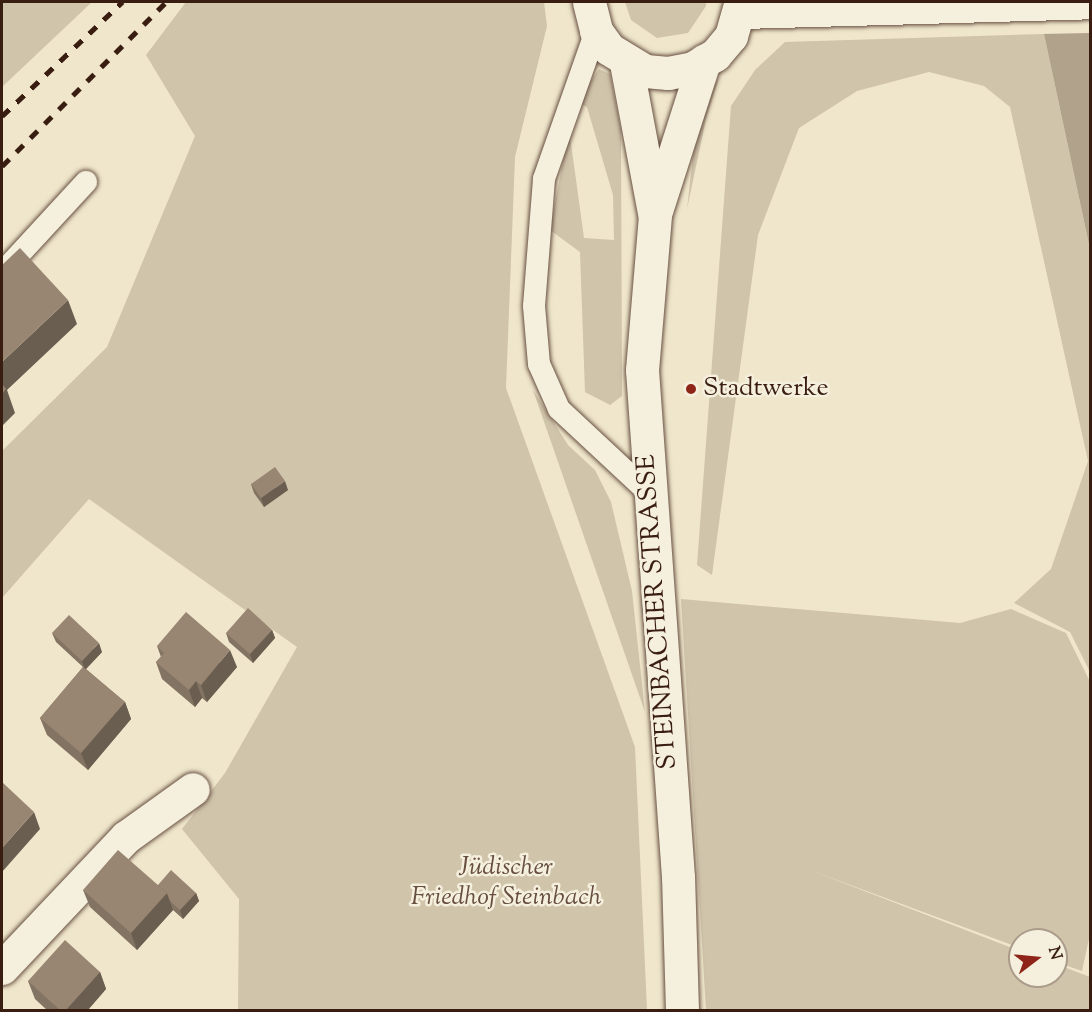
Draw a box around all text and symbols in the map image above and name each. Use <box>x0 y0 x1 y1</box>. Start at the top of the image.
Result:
place label: Stadtwerke <box>703 373 829 405</box>
marker: Stadtwerke <box>684 382 698 396</box>
street label: STEINBACHER STRASSE <box>631 454 685 770</box>
park label: Jüdischer Friedhof Steinbach <box>411 852 601 914</box>
north arrow <box>1008 928 1068 988</box>
text: N <box>1041 944 1067 963</box>

